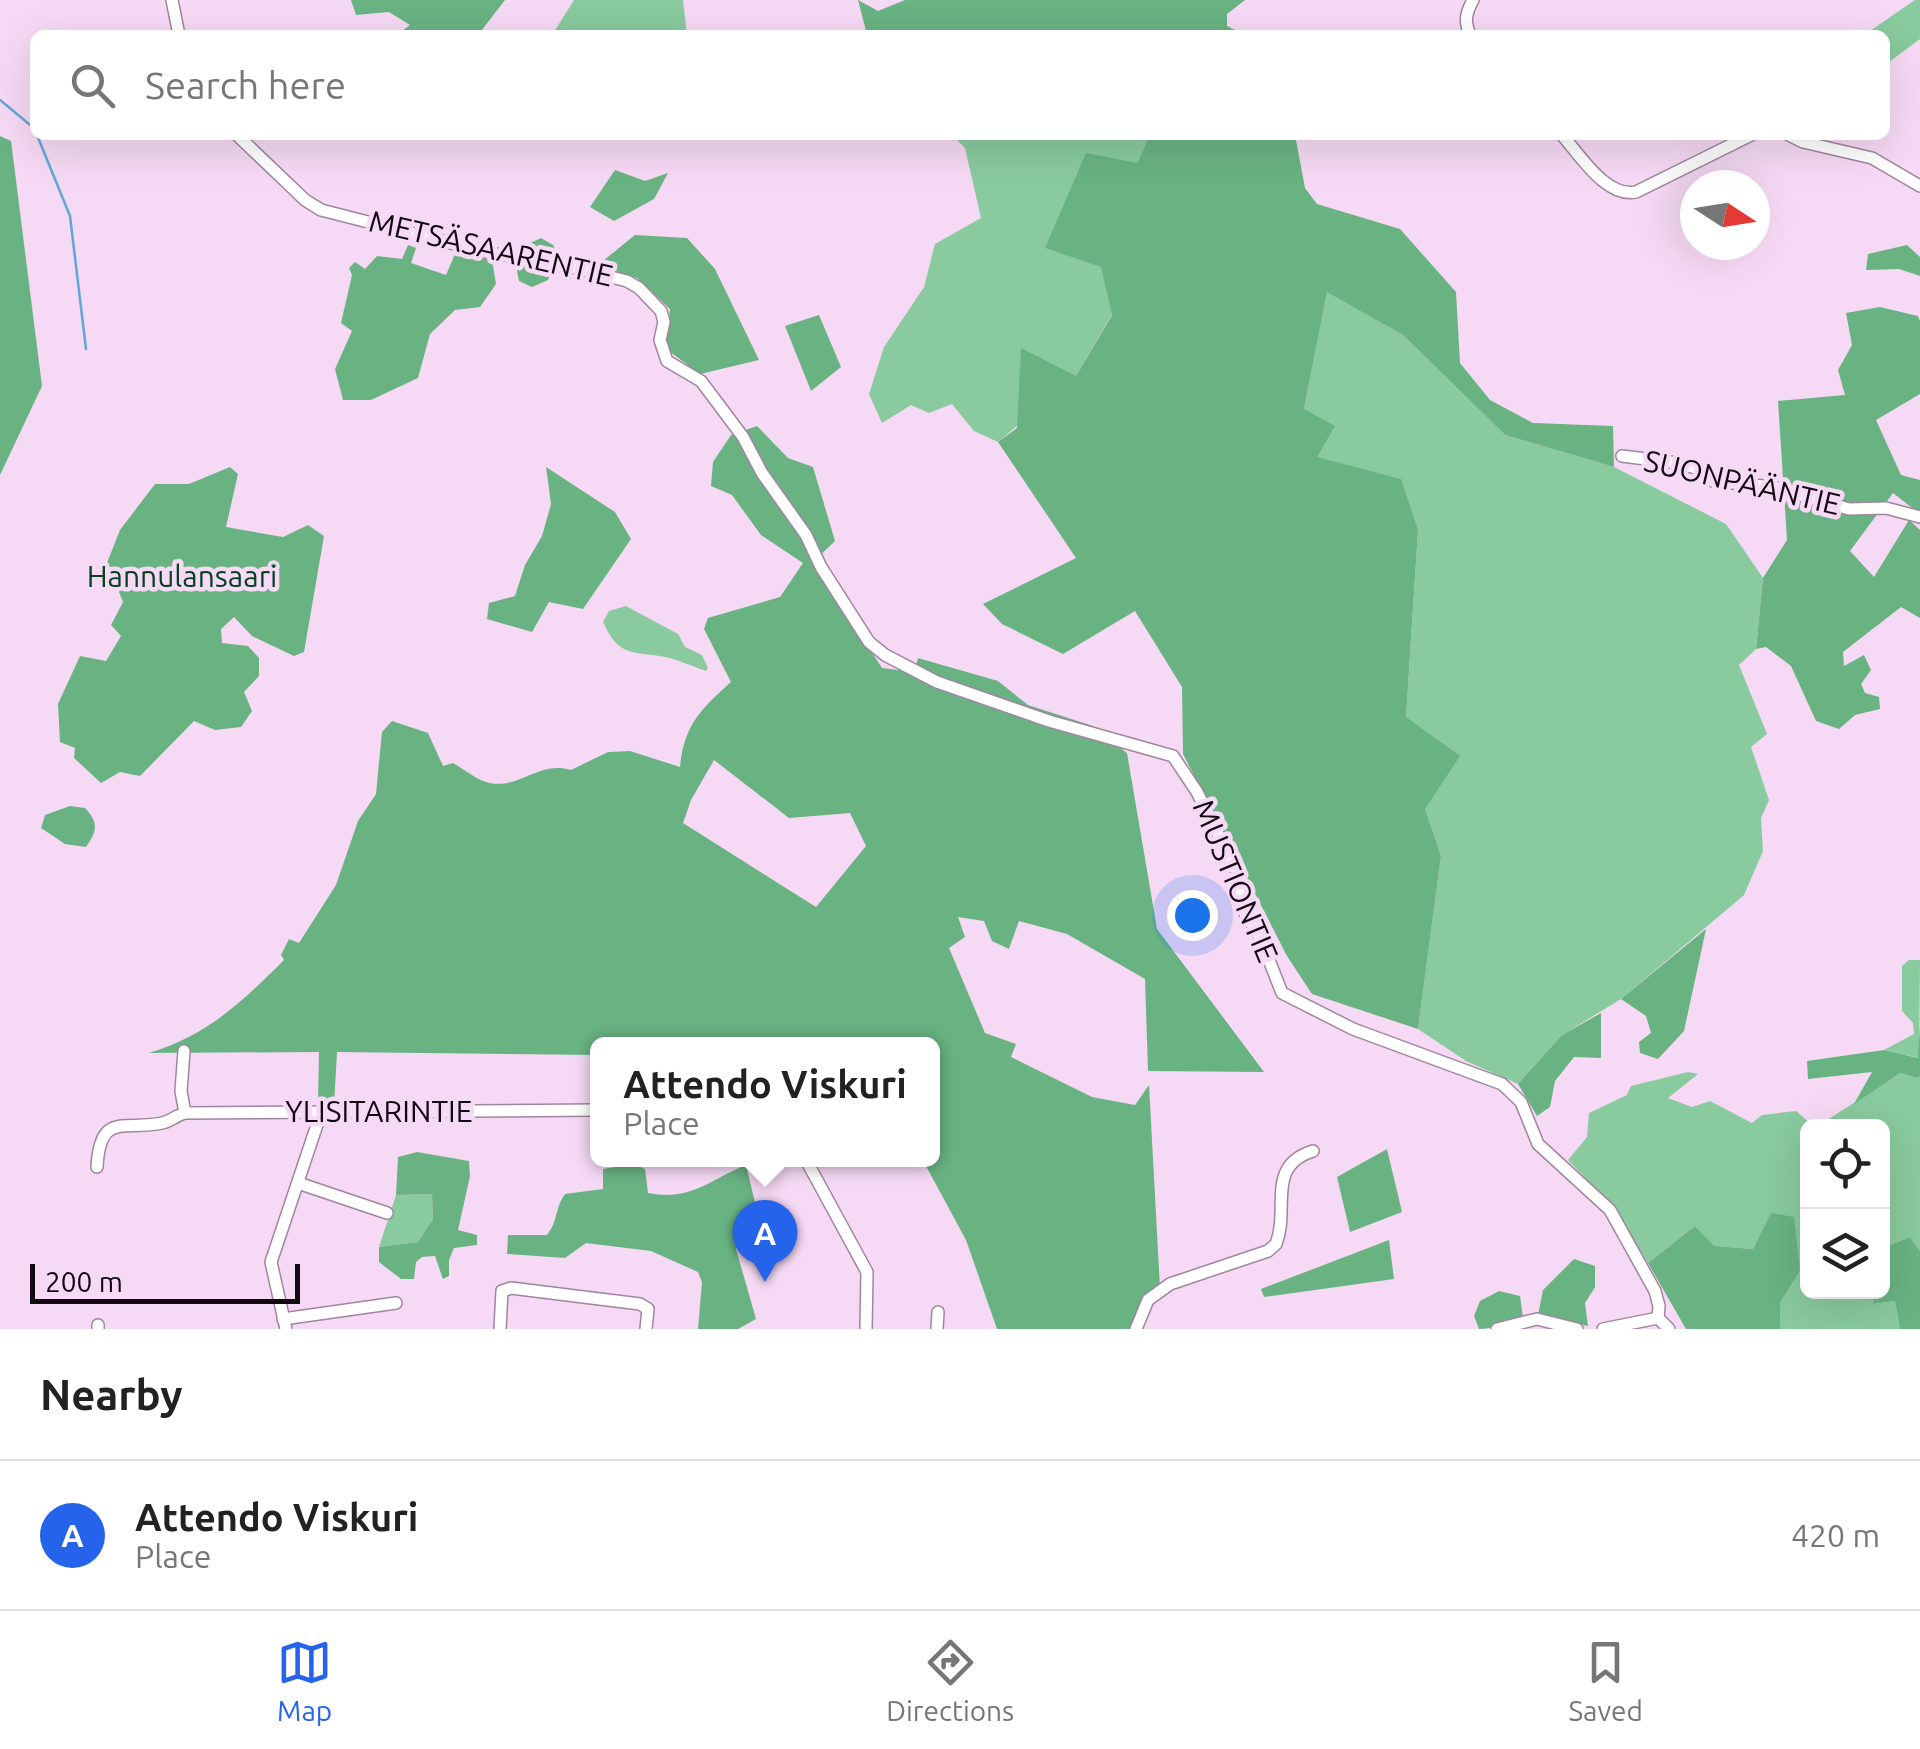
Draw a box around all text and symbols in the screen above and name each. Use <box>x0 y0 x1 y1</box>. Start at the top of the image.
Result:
search box <box>30 30 1890 140</box>
icon: search <box>65 58 120 113</box>
text: Search here <box>145 64 346 106</box>
north arrow <box>1680 170 1770 260</box>
street label: METSÄSAARENTIE <box>366 203 616 293</box>
street label: SUONPÄÄNTIE <box>1641 443 1844 521</box>
park label: Hannulansaari <box>87 559 277 593</box>
street label: MUSTIONTIE <box>1187 795 1285 967</box>
your location <box>1167 890 1218 941</box>
popup <box>590 1037 940 1167</box>
text: Attendo Viskuri <box>623 1063 907 1105</box>
street label: YLISITARINTIE <box>285 1094 473 1128</box>
text: Place <box>623 1105 700 1141</box>
map controls <box>1800 1119 1890 1299</box>
button: locate <box>1800 1119 1890 1209</box>
pin: A <box>732 1200 798 1282</box>
button: layers <box>1800 1209 1890 1299</box>
scale bar <box>30 1259 300 1304</box>
text: 200 m <box>45 1266 123 1297</box>
text: Nearby <box>40 1371 183 1418</box>
text: Attendo Viskuri <box>135 1496 418 1538</box>
text: A <box>61 1517 84 1553</box>
text: 420 m <box>1791 1517 1880 1553</box>
text: Place <box>135 1538 211 1574</box>
tab: Map <box>277 1635 332 1726</box>
tab: Directions <box>886 1635 1014 1726</box>
tab: Saved <box>1568 1635 1643 1726</box>

